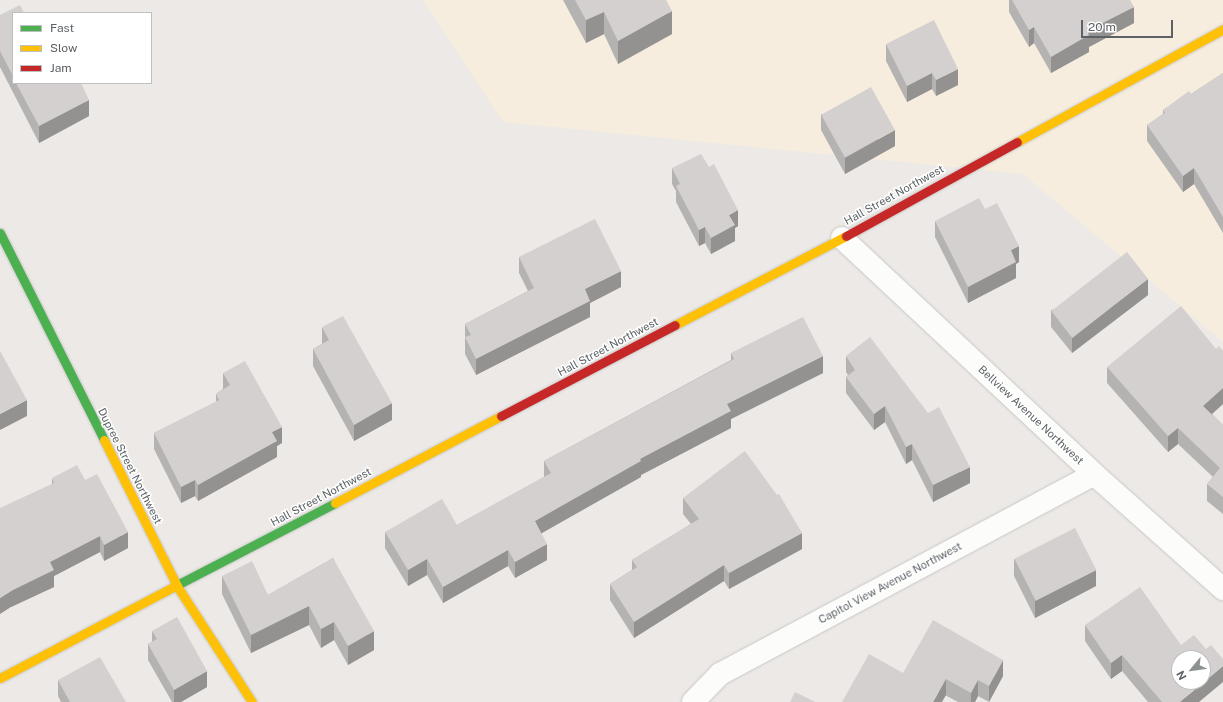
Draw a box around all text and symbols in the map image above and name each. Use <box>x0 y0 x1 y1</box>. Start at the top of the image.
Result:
legend <box>12 12 152 84</box>
scale bar <box>1083 12 1175 38</box>
text: 20 m <box>1088 20 1116 34</box>
text: Fast <box>50 21 74 35</box>
text: Slow <box>50 41 77 55</box>
text: Jam <box>50 61 72 75</box>
street label: Hall Street Northwest <box>842 162 946 228</box>
street label: Hall Street Northwest <box>556 315 660 379</box>
street label: Bellview Avenue Northwest <box>976 363 1086 467</box>
street label: Dupree Street Northwest <box>95 406 165 526</box>
street label: Hall Street Northwest <box>269 465 373 529</box>
street label: Capitol View Avenue Northwest <box>816 539 964 627</box>
north arrow <box>1171 650 1211 690</box>
text: N <box>1174 669 1189 682</box>

